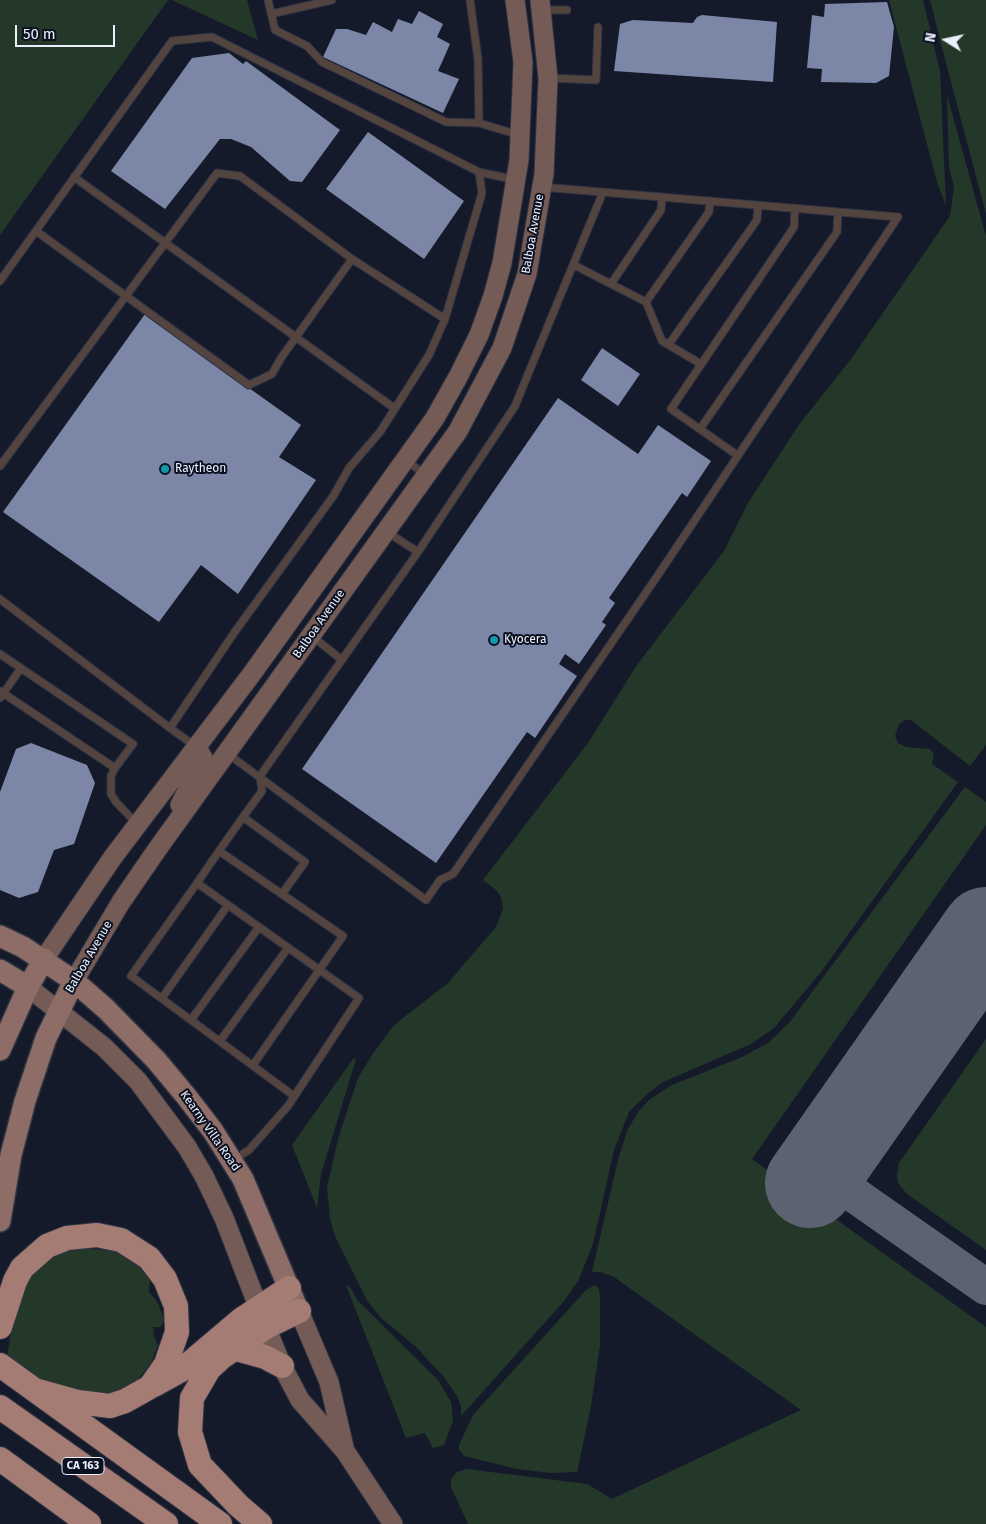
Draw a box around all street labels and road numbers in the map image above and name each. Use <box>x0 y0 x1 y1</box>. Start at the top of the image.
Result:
street label: Balboa Avenue <box>519 193 547 275</box>
street label: Balboa Avenue <box>290 587 348 661</box>
street label: Balboa Avenue <box>63 918 115 996</box>
street label: Kearny Villa Road <box>177 1088 243 1174</box>
road number: CA 163 <box>62 1458 104 1474</box>

